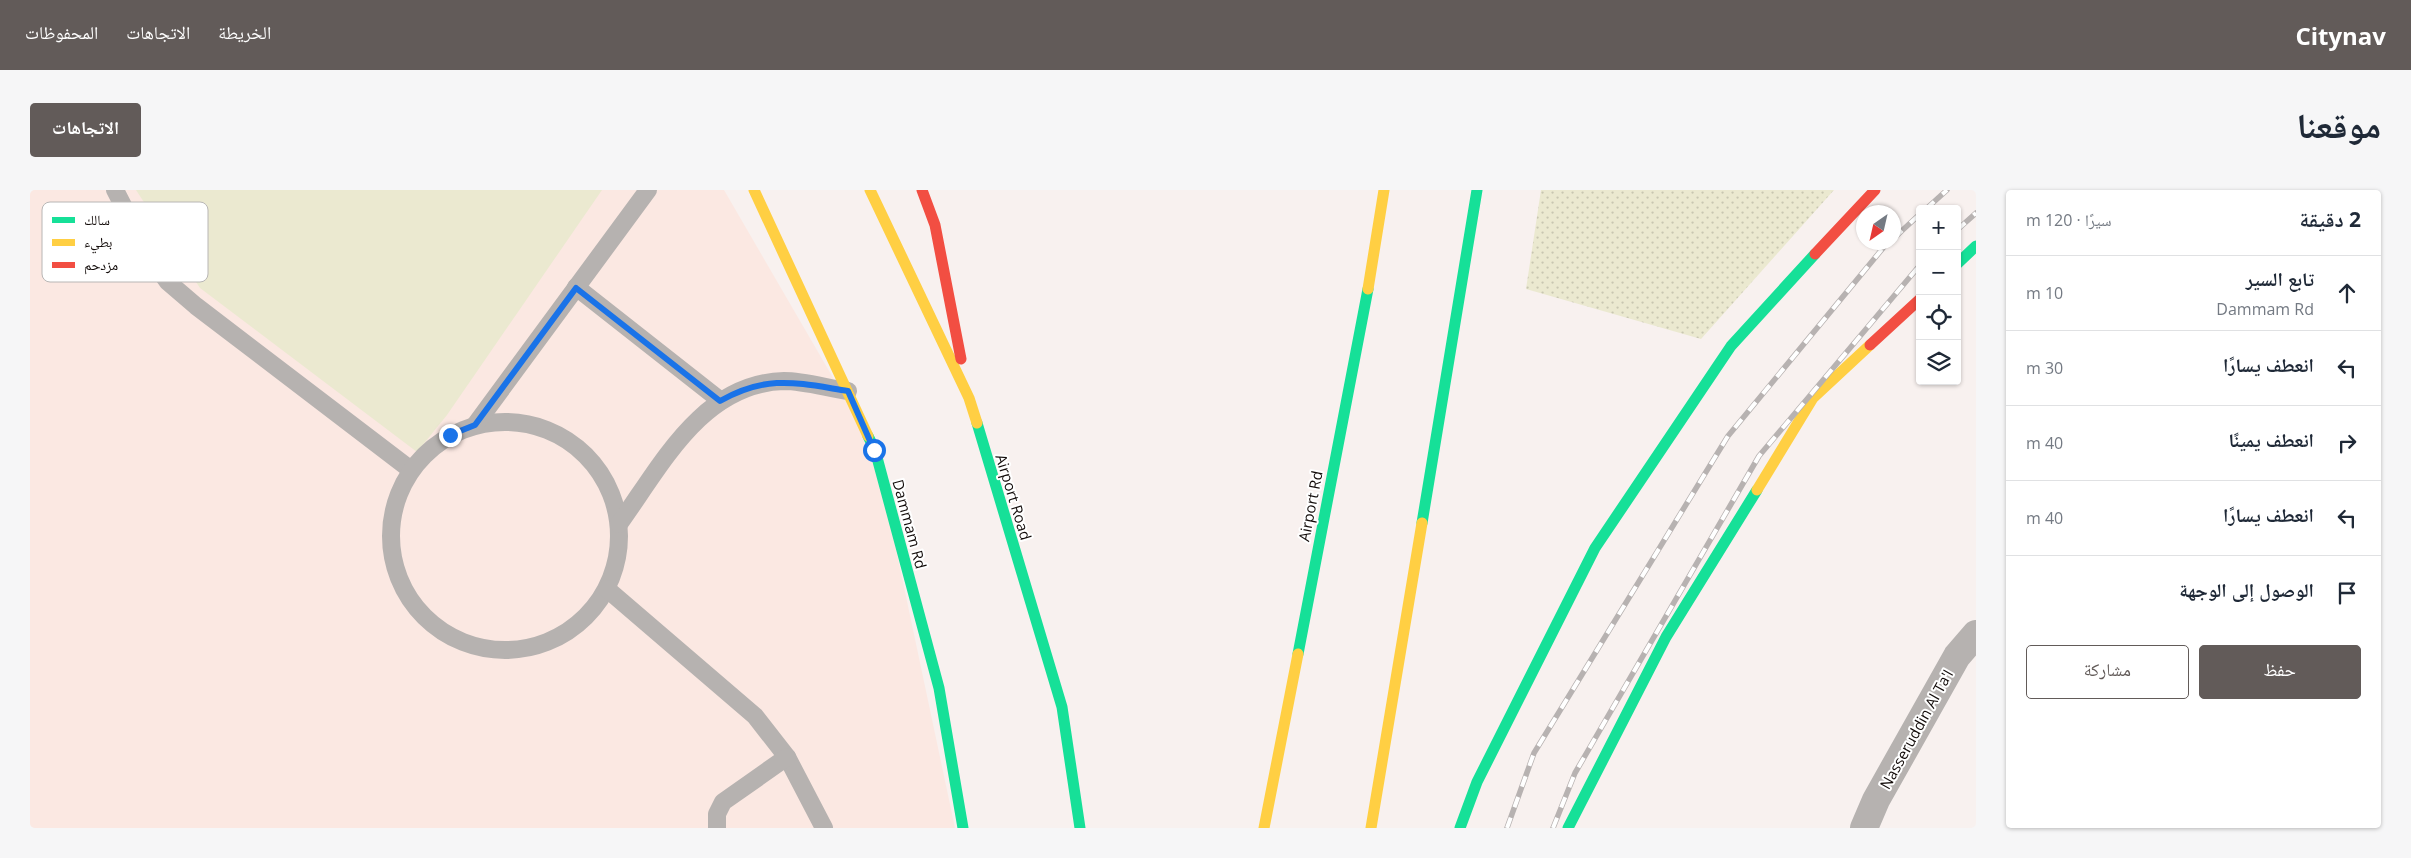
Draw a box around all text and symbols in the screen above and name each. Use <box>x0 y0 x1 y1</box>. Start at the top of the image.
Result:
text: Citynav <box>2295 19 2386 52</box>
text: المحفوظات <box>25 20 98 44</box>
text: الاتجاهات <box>126 20 190 44</box>
text: الخريطة <box>218 20 271 44</box>
text: موقعنا <box>2296 101 2381 148</box>
button: الاتجاهات <box>30 103 141 157</box>
legend <box>42 202 208 282</box>
north arrow <box>1856 205 1901 250</box>
map controls <box>1916 205 1961 385</box>
button: + <box>1916 205 1961 250</box>
text: 2 دقيقة <box>2299 205 2361 233</box>
text: سيرًا · 120 m <box>2026 209 2112 231</box>
text: سالك <box>84 210 110 229</box>
text: بطيء <box>84 232 113 254</box>
button: − <box>1916 250 1961 295</box>
text: مزدحم <box>84 255 118 275</box>
text: تابع السير <box>2246 266 2314 292</box>
icon: ahead <box>2333 279 2361 307</box>
text: 10 m <box>2026 282 2063 304</box>
button: locate <box>1916 295 1961 340</box>
text: Dammam Rd <box>2216 298 2314 320</box>
button: layers <box>1916 340 1961 385</box>
text: انعطف يسارًا <box>2223 352 2314 378</box>
icon: left <box>2333 354 2361 382</box>
text: 30 m <box>2026 357 2063 379</box>
route end <box>439 424 462 447</box>
text: انعطف يمينًا <box>2228 427 2314 453</box>
icon: right <box>2333 429 2361 457</box>
text: 40 m <box>2026 432 2063 454</box>
route start <box>863 439 886 462</box>
street label: Airport Road <box>991 452 1037 542</box>
street label: Airport Rd <box>1293 469 1327 543</box>
street label: Dammam Rd <box>888 477 932 571</box>
text: انعطف يسارًا <box>2223 502 2314 528</box>
icon: left <box>2333 504 2361 532</box>
text: 40 m <box>2026 507 2063 529</box>
text: الوصول إلى الوجهة <box>2179 577 2314 603</box>
icon: arrive <box>2333 579 2361 607</box>
button: مشاركة <box>2026 645 2189 699</box>
button: حفظ <box>2199 645 2361 699</box>
street label: Nasseruddin Al Ta'I <box>1875 665 1957 793</box>

